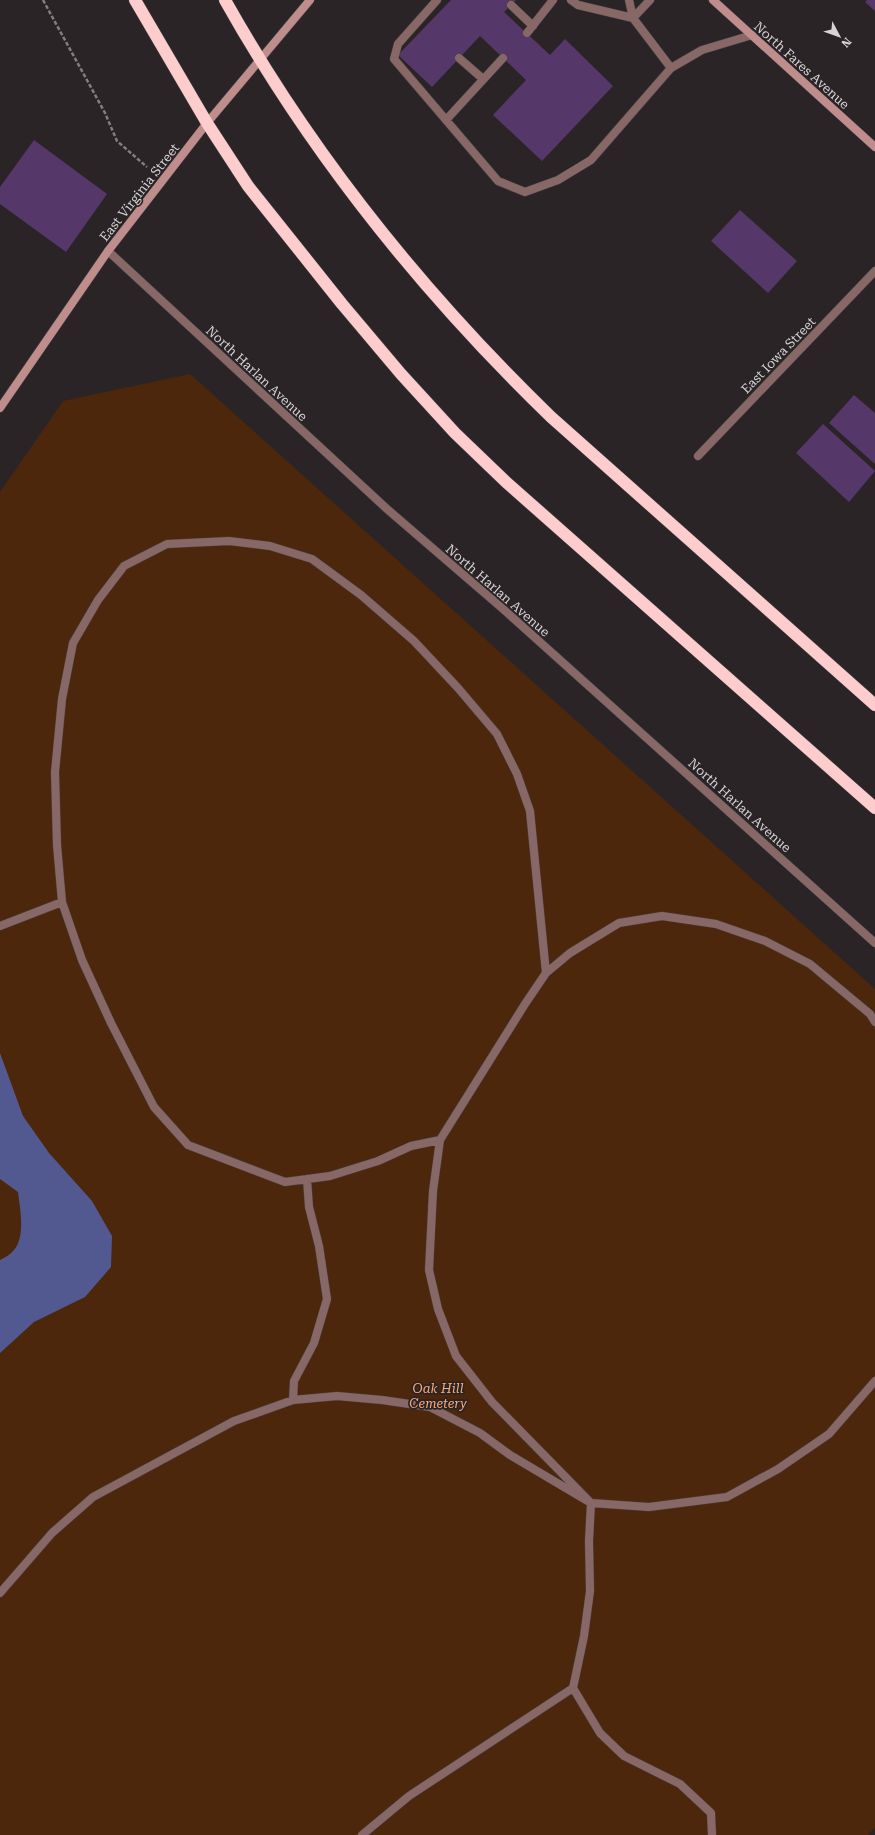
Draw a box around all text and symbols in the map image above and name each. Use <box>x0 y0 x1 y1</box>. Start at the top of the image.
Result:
north arrow <box>819 16 859 56</box>
street label: North Fares Avenue <box>751 18 853 112</box>
street label: East Virginia Street <box>97 140 182 244</box>
street label: East Iowa Street <box>738 314 819 397</box>
street label: North Harlan Avenue <box>203 323 310 424</box>
street label: North Harlan Avenue <box>443 541 553 640</box>
street label: North Harlan Avenue <box>685 755 794 855</box>
park label: Oak Hill Cemetery <box>409 1381 467 1411</box>

